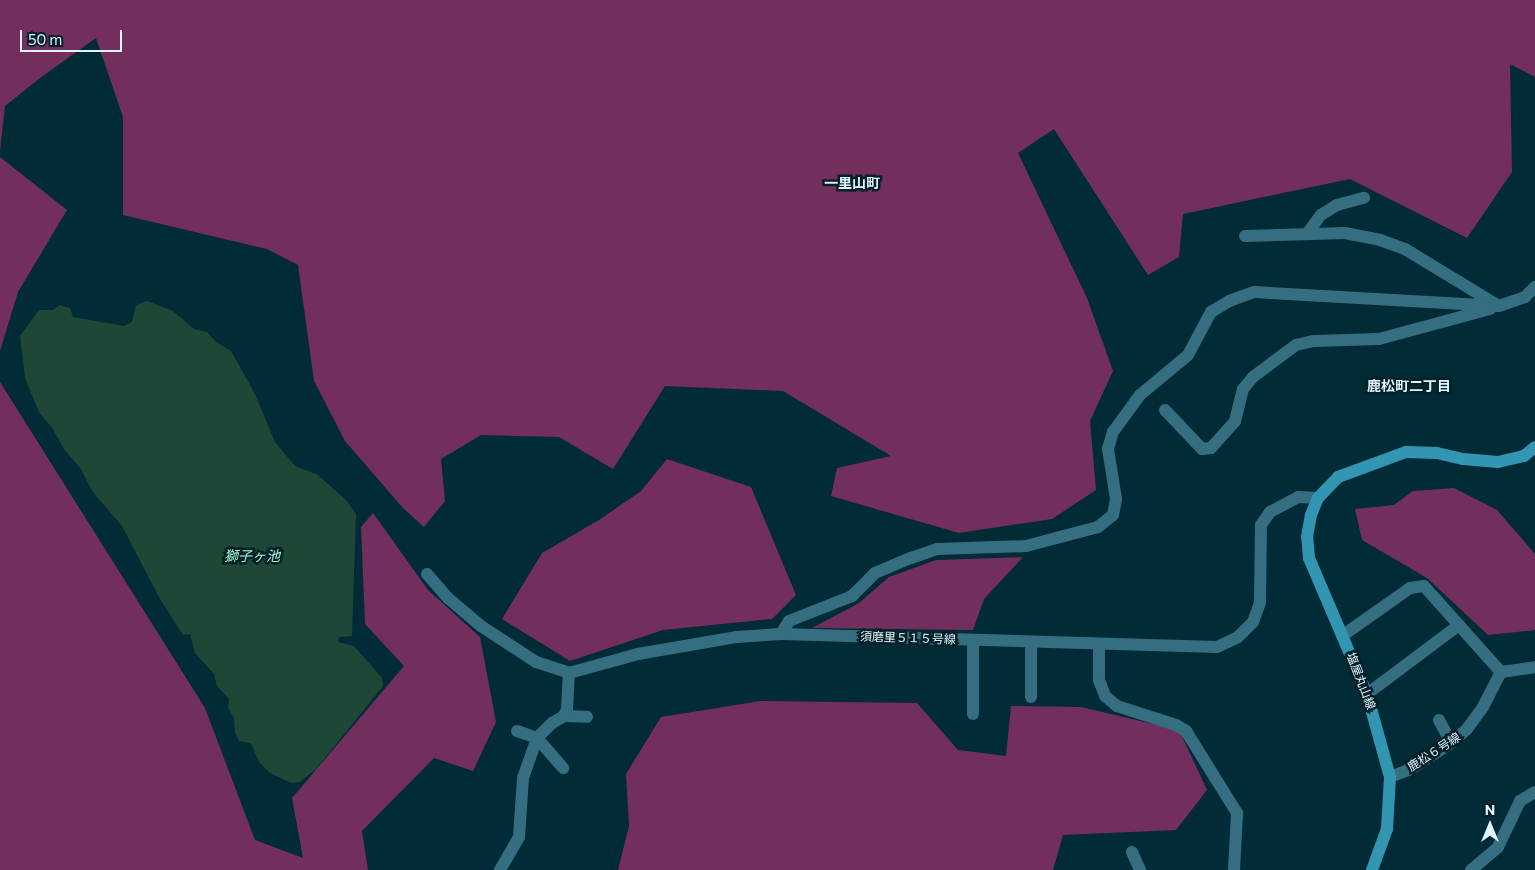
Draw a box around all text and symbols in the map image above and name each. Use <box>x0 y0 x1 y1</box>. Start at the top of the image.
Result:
scale bar <box>22 20 125 52</box>
text: 50 m <box>28 30 62 48</box>
district label: 一里山町 <box>824 175 880 191</box>
district label: 鹿松町二丁目 <box>1367 378 1451 394</box>
water label: 獅子ヶ池 <box>224 548 280 564</box>
street label: 須磨里５１５号線 <box>860 629 956 647</box>
street label: 塩屋丸山線 <box>1344 650 1378 712</box>
street label: 鹿松６号線 <box>1405 730 1463 774</box>
north arrow <box>1465 800 1515 850</box>
text: N <box>1485 801 1495 818</box>

